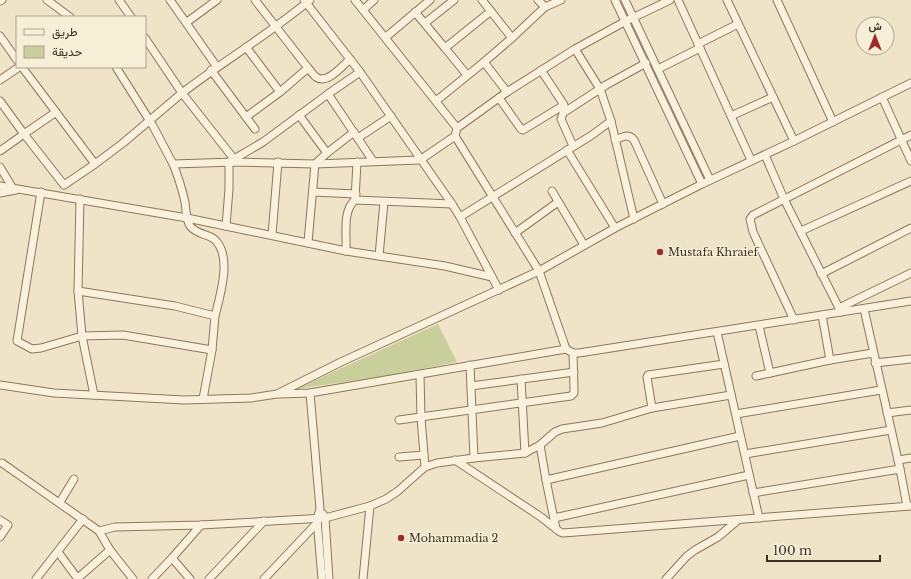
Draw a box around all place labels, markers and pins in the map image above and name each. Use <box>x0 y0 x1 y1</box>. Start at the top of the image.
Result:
place label: Mustafa Khraief <box>668 245 760 259</box>
marker: Mustafa Khraief <box>655 247 665 257</box>
place label: Mohammadia 2 <box>409 531 499 545</box>
marker: Mohammadia 2 <box>396 533 406 543</box>

